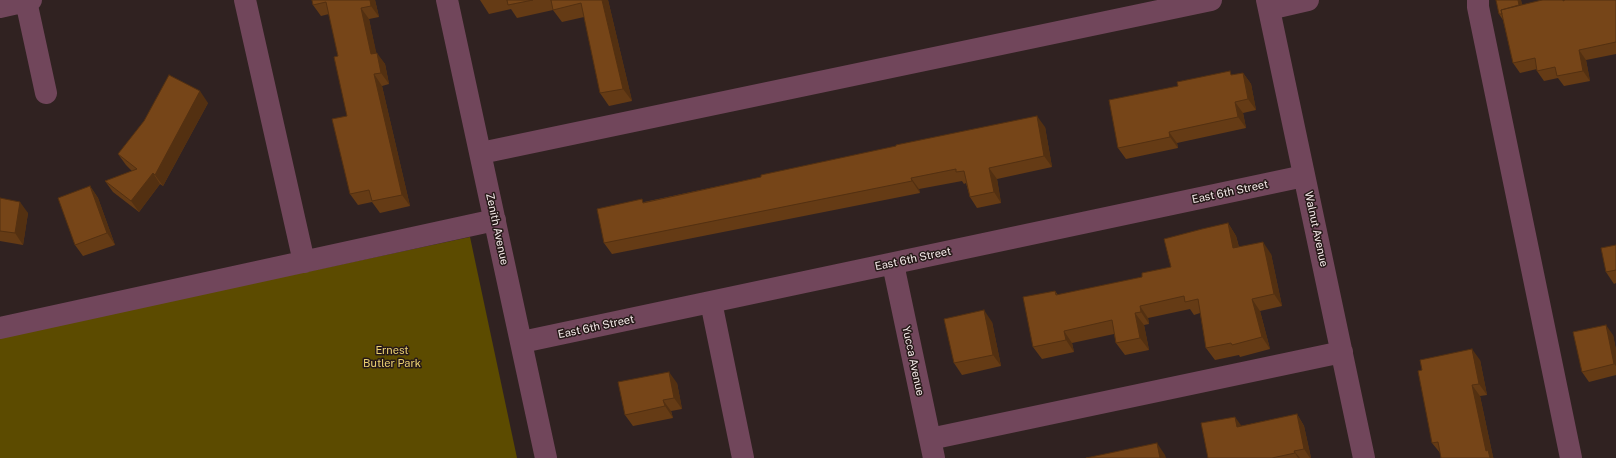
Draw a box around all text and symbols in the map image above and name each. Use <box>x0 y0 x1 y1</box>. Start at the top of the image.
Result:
street label: East 6th Street <box>1191 177 1269 207</box>
street label: Walnut Avenue <box>1302 190 1330 268</box>
street label: Zenith Avenue <box>483 192 511 266</box>
street label: East 6th Street <box>874 244 952 274</box>
street label: East 6th Street <box>557 312 635 342</box>
street label: Yucca Avenue <box>899 325 927 397</box>
park label: Ernest Butler Park <box>363 344 421 370</box>

